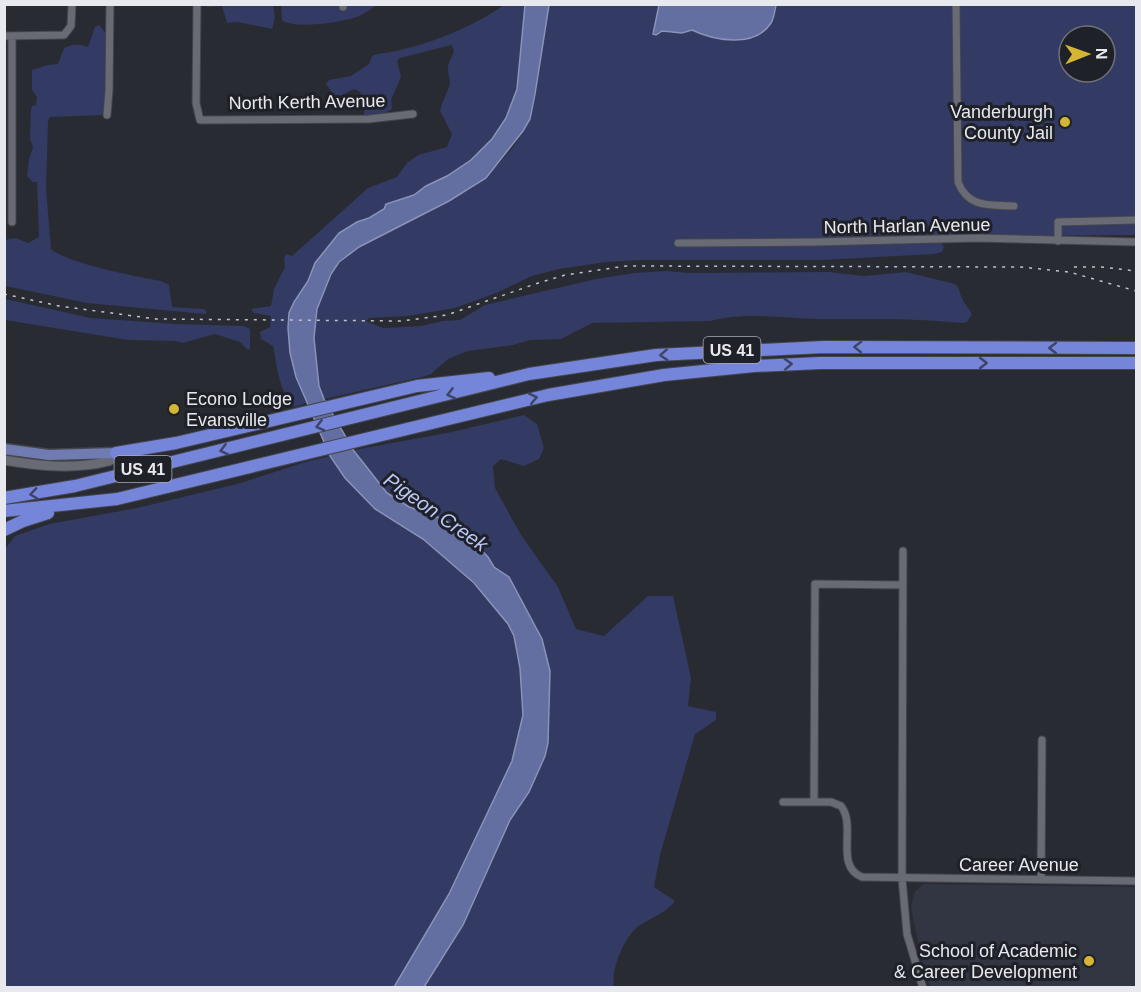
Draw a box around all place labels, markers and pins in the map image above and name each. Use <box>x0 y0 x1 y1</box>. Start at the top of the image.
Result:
place label: Vanderburgh County Jail <box>950 102 1053 143</box>
marker: Vanderburgh County Jail <box>1058 115 1072 129</box>
place label: Econo Lodge Evansville <box>186 389 292 430</box>
marker: Econo Lodge Evansville <box>167 402 181 416</box>
place label: School of Academic & Career Development <box>894 941 1077 982</box>
marker: School of Academic & Career Development <box>1082 954 1096 968</box>

